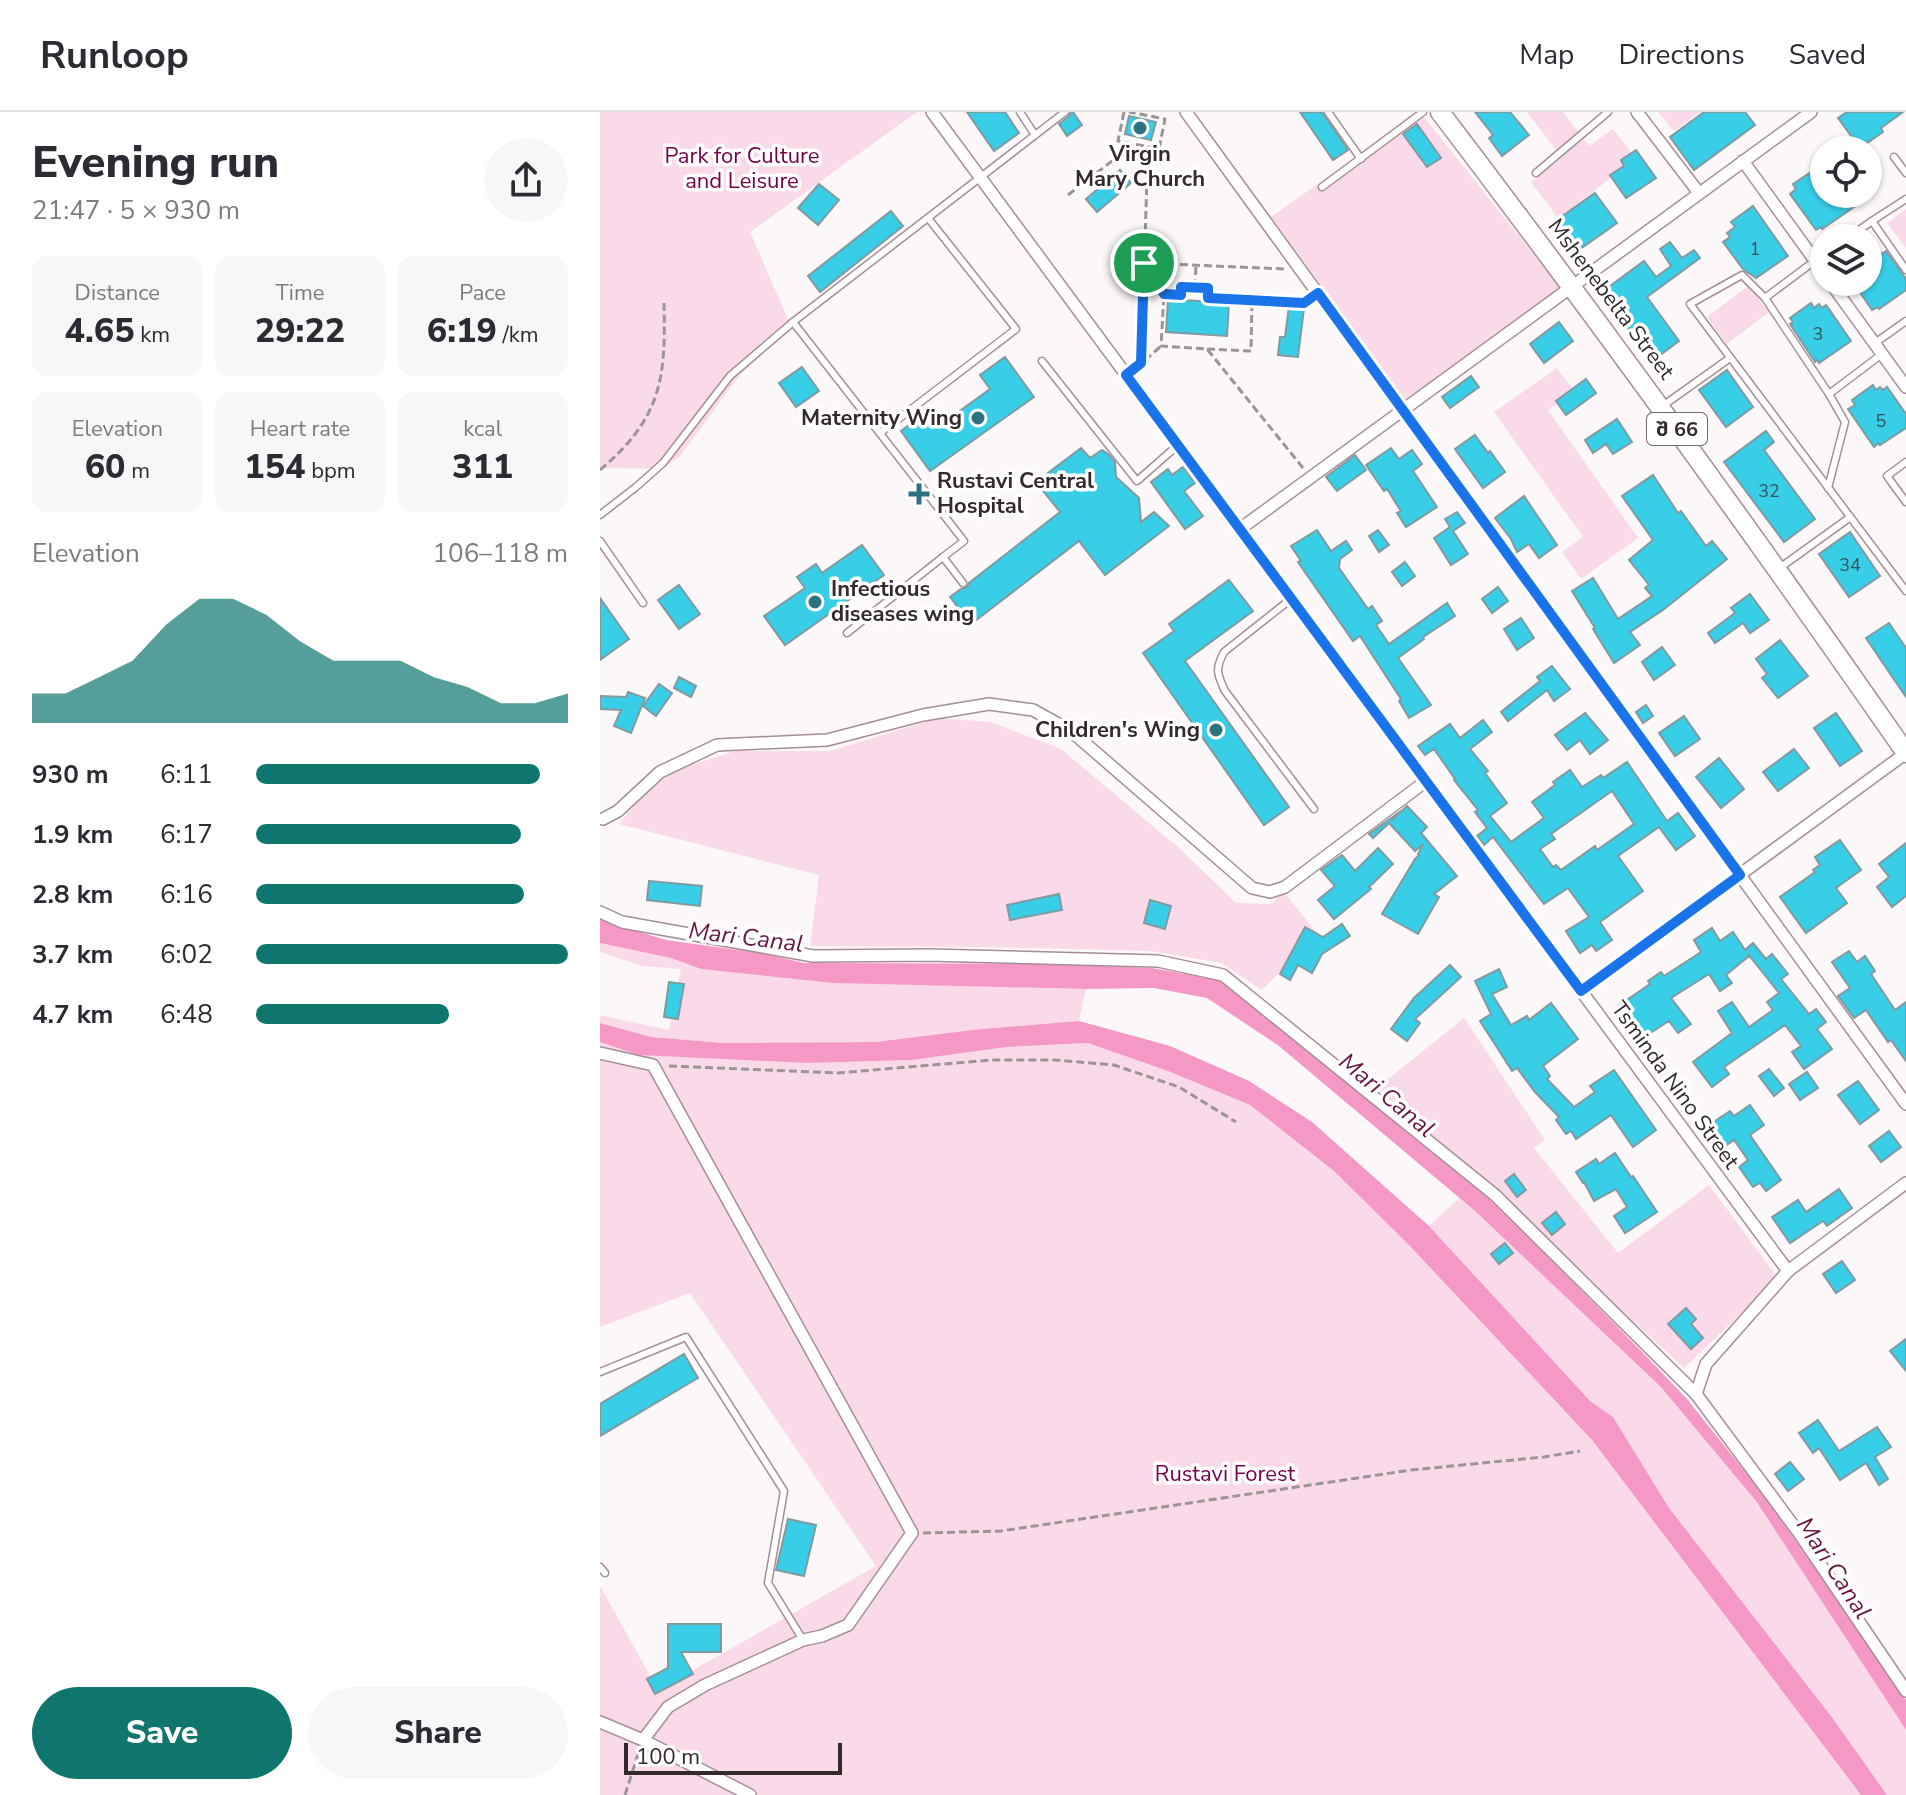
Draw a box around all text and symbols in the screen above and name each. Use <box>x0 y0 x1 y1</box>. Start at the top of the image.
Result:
text: Runloop <box>40 30 189 81</box>
text: Map <box>1519 36 1574 74</box>
text: Directions <box>1618 36 1745 74</box>
text: Saved <box>1789 36 1866 74</box>
marker: Virgin Mary Church <box>1131 119 1149 137</box>
text: Evening run <box>32 133 279 193</box>
map controls <box>1810 136 1882 296</box>
button: locate <box>1810 136 1882 208</box>
button: share <box>484 138 568 222</box>
place label: Virgin Mary Church <box>1075 139 1205 194</box>
park label: Park for Culture and Leisure <box>664 141 820 196</box>
text: 21:47 · 5 × 930 m <box>32 193 240 228</box>
street label: Mshenebelta Street <box>1541 213 1681 386</box>
button: layers <box>1810 224 1882 296</box>
pin <box>1110 229 1178 297</box>
house number: 1 <box>1750 237 1760 261</box>
icon: arrive <box>1122 241 1166 285</box>
text: Distance <box>75 278 160 308</box>
text: Time <box>276 278 324 308</box>
text: Pace <box>459 278 506 308</box>
text: 4.65 <box>65 308 135 354</box>
text: 29:22 <box>255 308 345 354</box>
text: 6:19 <box>427 308 497 354</box>
text: km <box>135 320 170 350</box>
text: /km <box>497 320 539 350</box>
house number: 3 <box>1813 322 1823 346</box>
place label: Maternity Wing <box>801 403 962 433</box>
marker: Maternity Wing <box>969 409 987 427</box>
house number: 5 <box>1876 409 1886 433</box>
road number: შ 66 <box>1647 413 1707 445</box>
text: Elevation <box>72 414 163 444</box>
text: Heart rate <box>250 414 350 444</box>
text: kcal <box>463 414 502 444</box>
text: 60 <box>85 444 125 490</box>
text: 154 <box>244 444 306 490</box>
text: 311 <box>452 444 513 490</box>
text: m <box>125 456 150 486</box>
text: bpm <box>306 456 356 486</box>
place label: Rustavi Central Hospital <box>937 466 1094 521</box>
house number: 32 <box>1758 479 1780 503</box>
marker: Rustavi Central Hospital <box>908 483 930 505</box>
text: Elevation <box>32 536 140 571</box>
text: 106–118 m <box>432 536 568 571</box>
house number: 34 <box>1839 553 1861 577</box>
place label: Infectious diseases wing <box>831 574 974 629</box>
marker: Infectious diseases wing <box>806 593 824 611</box>
place label: Children's Wing <box>1035 715 1200 745</box>
marker: Children's Wing <box>1207 721 1225 739</box>
text: 930 m <box>32 757 109 792</box>
text: 6:11 <box>160 757 213 792</box>
text: 1.9 km <box>32 817 113 852</box>
text: 6:17 <box>160 817 213 852</box>
text: 2.8 km <box>32 877 113 912</box>
text: 6:16 <box>160 877 213 912</box>
water label: Mari Canal <box>687 914 805 960</box>
text: 3.7 km <box>32 937 113 972</box>
text: 6:02 <box>160 937 213 972</box>
street label: Tsminda Nino Street <box>1604 995 1746 1175</box>
text: 4.7 km <box>32 997 113 1032</box>
text: 6:48 <box>160 997 213 1032</box>
water label: Mari Canal <box>1332 1046 1442 1144</box>
park label: Rustavi Forest <box>1155 1459 1295 1489</box>
water label: Mari Canal <box>1789 1511 1879 1625</box>
button: Save <box>32 1687 292 1779</box>
button: Share <box>308 1687 568 1779</box>
scale bar <box>624 1739 842 1775</box>
text: 100 m <box>636 1742 700 1772</box>

